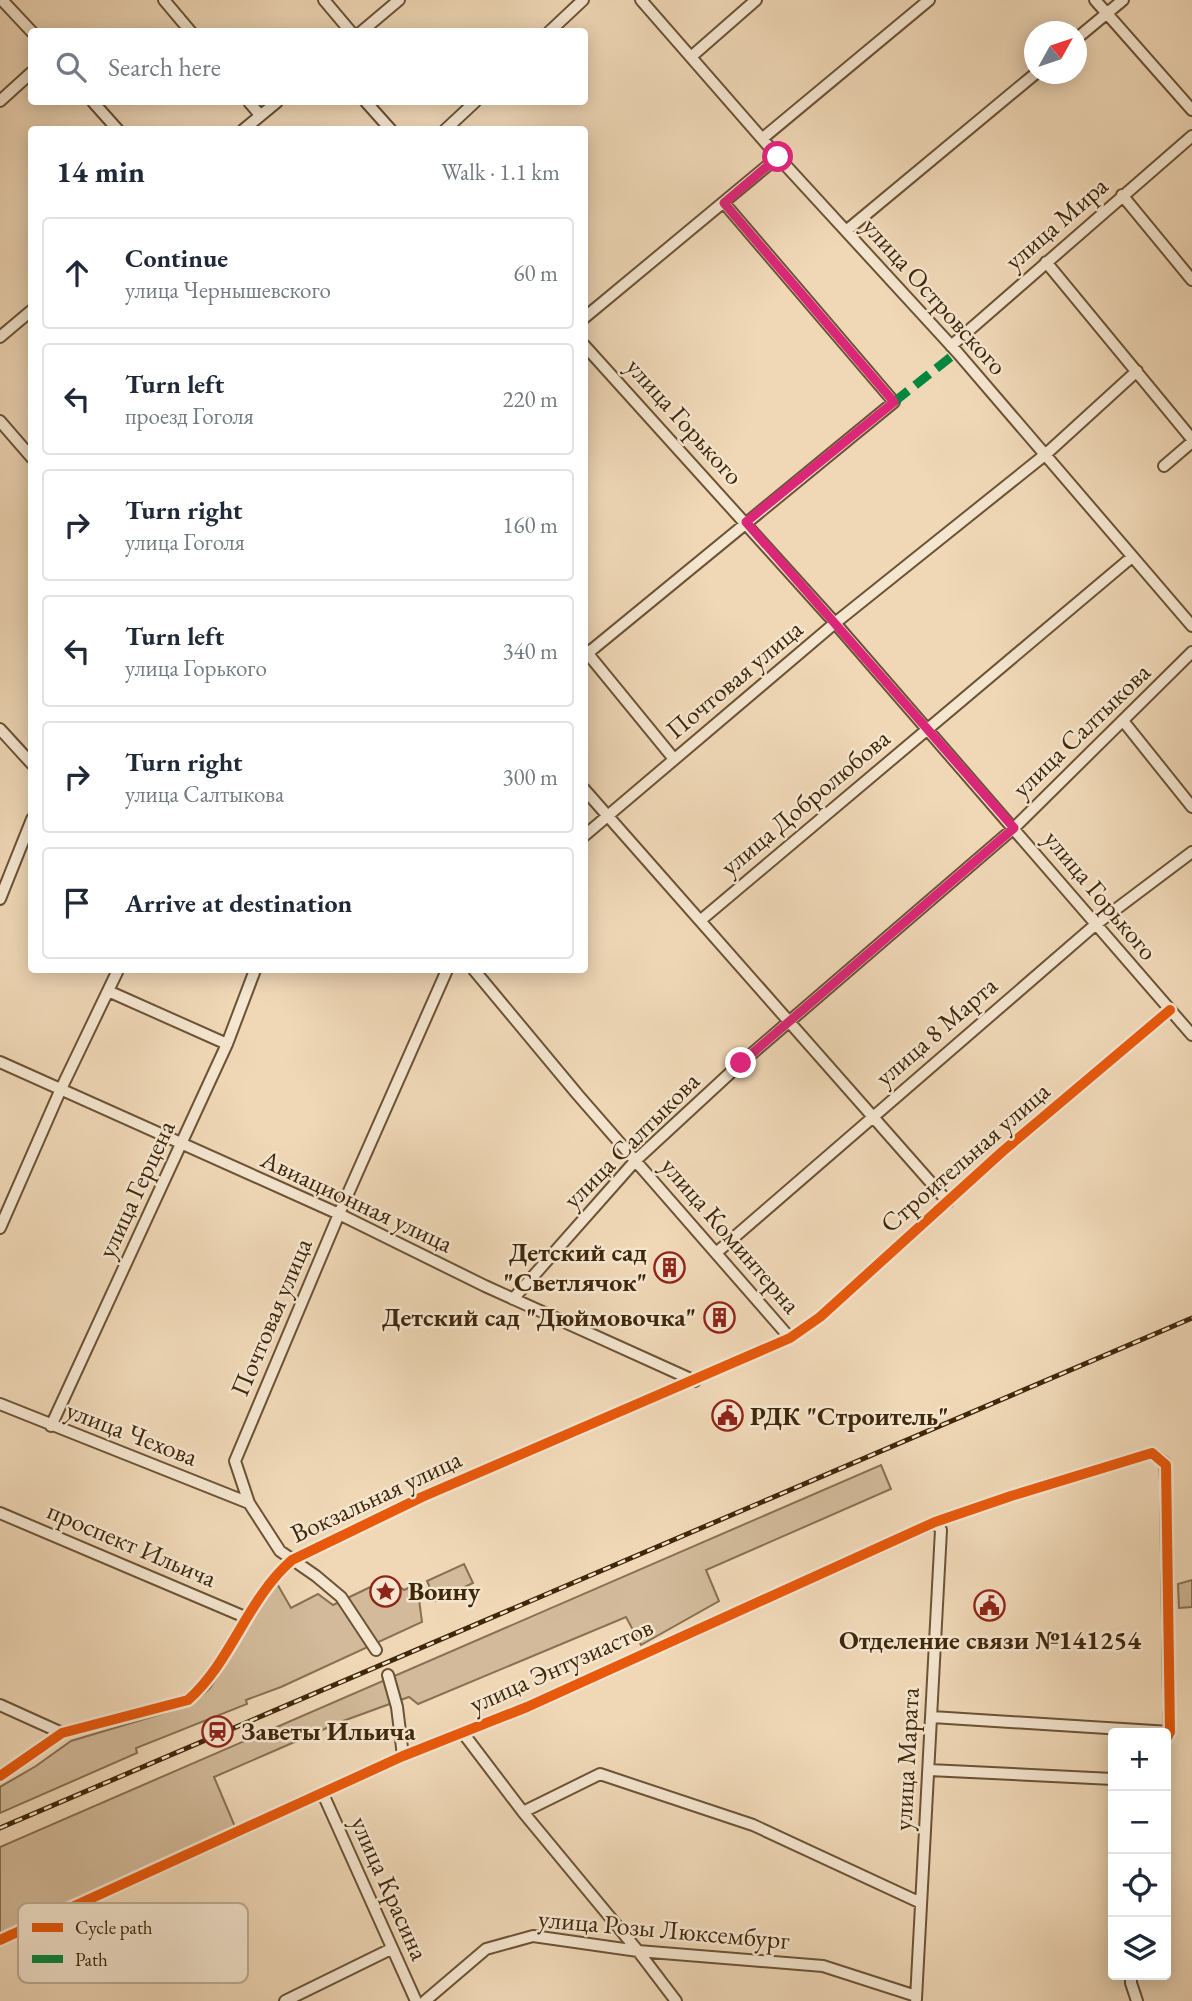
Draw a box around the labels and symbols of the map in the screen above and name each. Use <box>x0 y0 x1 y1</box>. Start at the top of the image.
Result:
north arrow <box>1024 21 1087 84</box>
route start <box>762 141 793 172</box>
street label: улица Мира <box>997 168 1115 277</box>
street label: улица Островского <box>855 210 1015 382</box>
street label: улица Горького <box>619 350 751 492</box>
street label: Почтовая улица <box>659 611 810 746</box>
street label: улица Салтыкова <box>1004 655 1158 805</box>
street label: улица Добролюбова <box>713 721 897 883</box>
street label: улица Горького <box>1036 823 1166 967</box>
street label: улица 8 Марта <box>868 968 1005 1093</box>
route end <box>725 1047 756 1078</box>
street label: улица Салтыкова <box>555 1064 707 1216</box>
street label: Строительная улица <box>873 1074 1057 1240</box>
street label: улица Герцена <box>89 1114 183 1263</box>
street label: Авиационная улица <box>255 1141 459 1261</box>
street label: улица Коминтерна <box>654 1150 809 1321</box>
street label: Почтовая улица <box>222 1232 320 1401</box>
place label: Детский сад "Светлячок" <box>504 1235 647 1299</box>
building icon: Детский сад "Светлячок" <box>653 1250 687 1284</box>
place label: Детский сад "Дюймовочка" <box>382 1300 696 1334</box>
building icon: Детский сад "Дюймовочка" <box>702 1300 736 1334</box>
street label: улица Чехова <box>61 1392 203 1474</box>
public building icon: РДК "Строитель" <box>710 1399 744 1433</box>
place label: РДК "Строитель" <box>750 1399 949 1433</box>
street label: Вокзальная улица <box>285 1441 467 1550</box>
street label: проспект Ильича <box>42 1493 222 1595</box>
place icon: Воину <box>368 1574 402 1608</box>
place label: Воину <box>408 1574 481 1608</box>
public building icon: Отделение связи №141254 <box>973 1588 1007 1622</box>
street label: улица Энтузиастов <box>464 1609 658 1721</box>
place label: Отделение связи №141254 <box>839 1623 1141 1657</box>
street label: улица Марата <box>885 1686 927 1832</box>
station icon: Заветы Ильича <box>201 1714 235 1748</box>
place label: Заветы Ильича <box>241 1714 416 1748</box>
street label: улица Красина <box>343 1811 437 1966</box>
street label: улица Розы Люксембург <box>537 1901 791 1957</box>
legend <box>18 1903 248 1983</box>
text: Cycle path <box>75 1915 153 1940</box>
text: Path <box>75 1947 108 1972</box>

